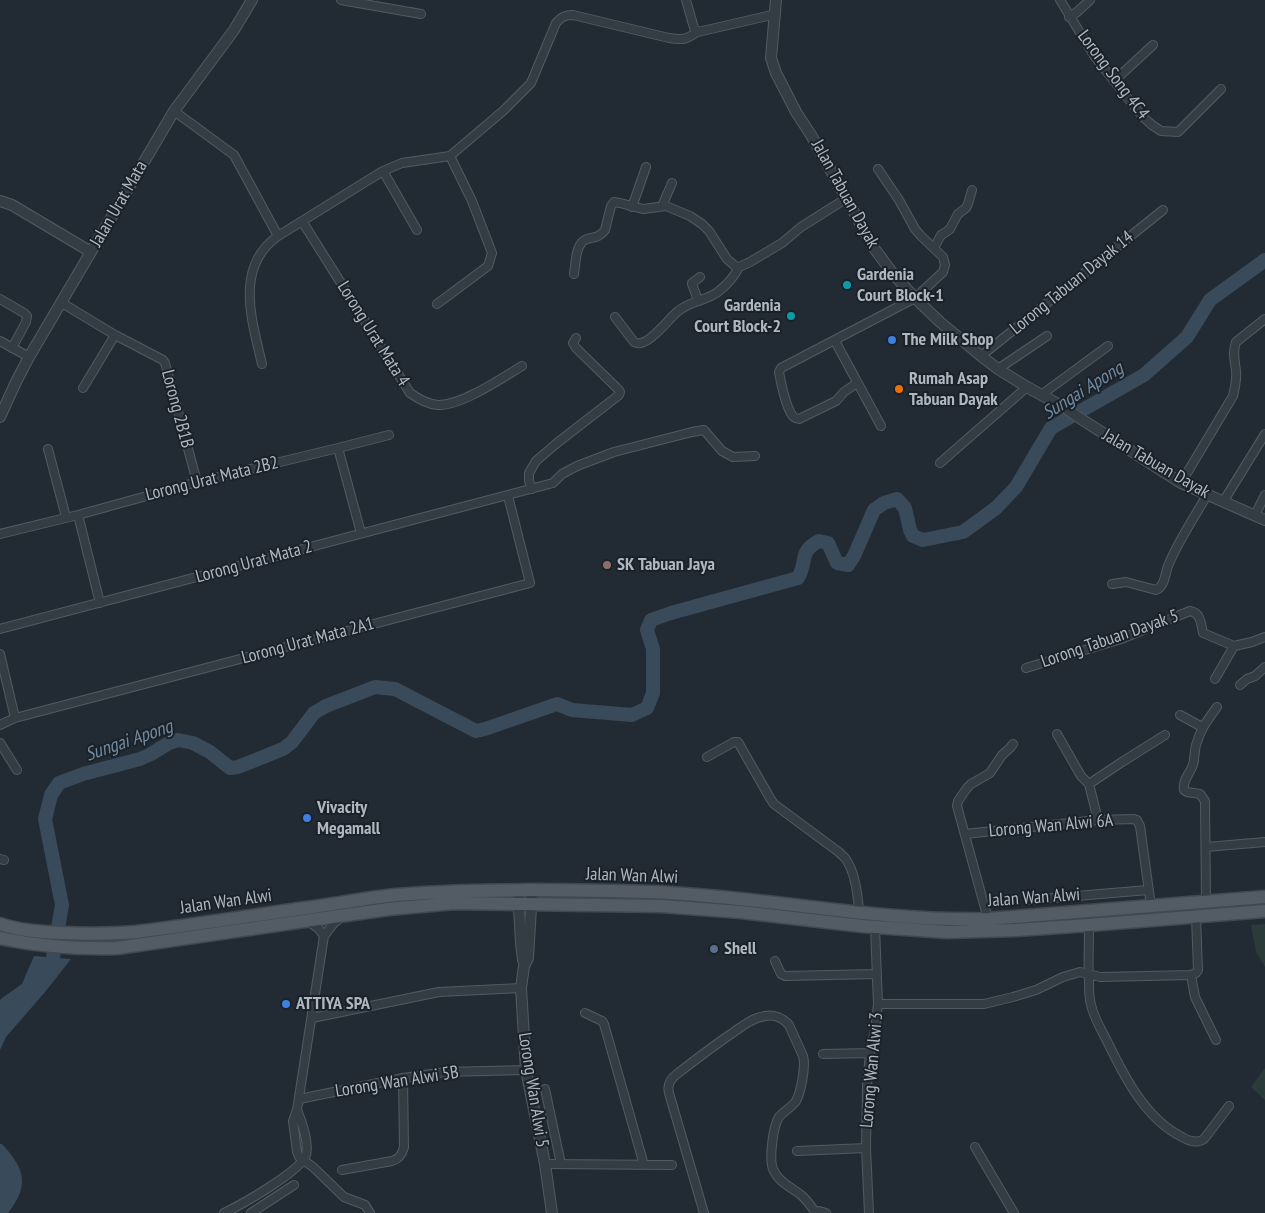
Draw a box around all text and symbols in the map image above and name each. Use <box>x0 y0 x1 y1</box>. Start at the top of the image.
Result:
street label: Lorong Song 4C4 <box>1072 26 1154 124</box>
street label: Jalan Tabuan Dayak <box>806 136 884 252</box>
street label: Jalan Urat Mata <box>86 157 152 251</box>
street label: Lorong Tabuan Dayak 14 <box>1006 227 1138 339</box>
place label: Gardenia Court Block-1 <box>857 264 944 306</box>
street label: Lorong Urat Mata 4 <box>332 278 414 390</box>
marker: Gardenia Court Block-1 <box>841 279 853 291</box>
place label: Gardenia Court Block-2 <box>694 295 781 338</box>
marker: Gardenia Court Block-2 <box>785 310 797 322</box>
place label: The Milk Shop <box>902 329 994 351</box>
marker: The Milk Shop <box>886 334 898 346</box>
water label: Sungai Apong <box>1039 357 1127 425</box>
street label: Lorong 2B1B <box>156 368 198 450</box>
place label: Rumah Asap Tabuan Dayak <box>909 368 998 410</box>
marker: Rumah Asap Tabuan Dayak <box>893 383 905 395</box>
street label: Jalan Tabuan Dayak <box>1098 425 1214 503</box>
street label: Lorong Urat Mata 2B2 <box>143 452 281 506</box>
street label: Lorong Urat Mata 2 <box>193 536 315 588</box>
place label: SK Tabuan Jaya <box>617 554 715 576</box>
marker: SK Tabuan Jaya <box>601 559 613 571</box>
street label: Lorong Tabuan Dayak 5 <box>1038 605 1182 673</box>
street label: Lorong Urat Mata 2A1 <box>239 613 377 669</box>
water label: Sungai Apong <box>82 715 176 767</box>
place label: Vivacity Megamall <box>317 797 380 840</box>
street label: Lorong Wan Alwi 6A <box>988 810 1114 842</box>
marker: Vivacity Megamall <box>301 812 313 824</box>
street label: Jalan Wan Alwi <box>586 864 678 888</box>
street label: Jalan Wan Alwi <box>987 884 1081 912</box>
street label: Jalan Wan Alwi <box>179 885 273 919</box>
place label: Shell <box>724 938 756 960</box>
marker: Shell <box>708 943 720 955</box>
place label: ATTIYA SPA <box>296 993 370 1015</box>
marker: ATTIYA SPA <box>280 998 292 1010</box>
street label: Lorong Wan Alwi 3 <box>856 1011 888 1129</box>
street label: Lorong Wan Alwi 5 <box>513 1031 553 1149</box>
street label: Lorong Wan Alwi 5B <box>334 1062 460 1102</box>

